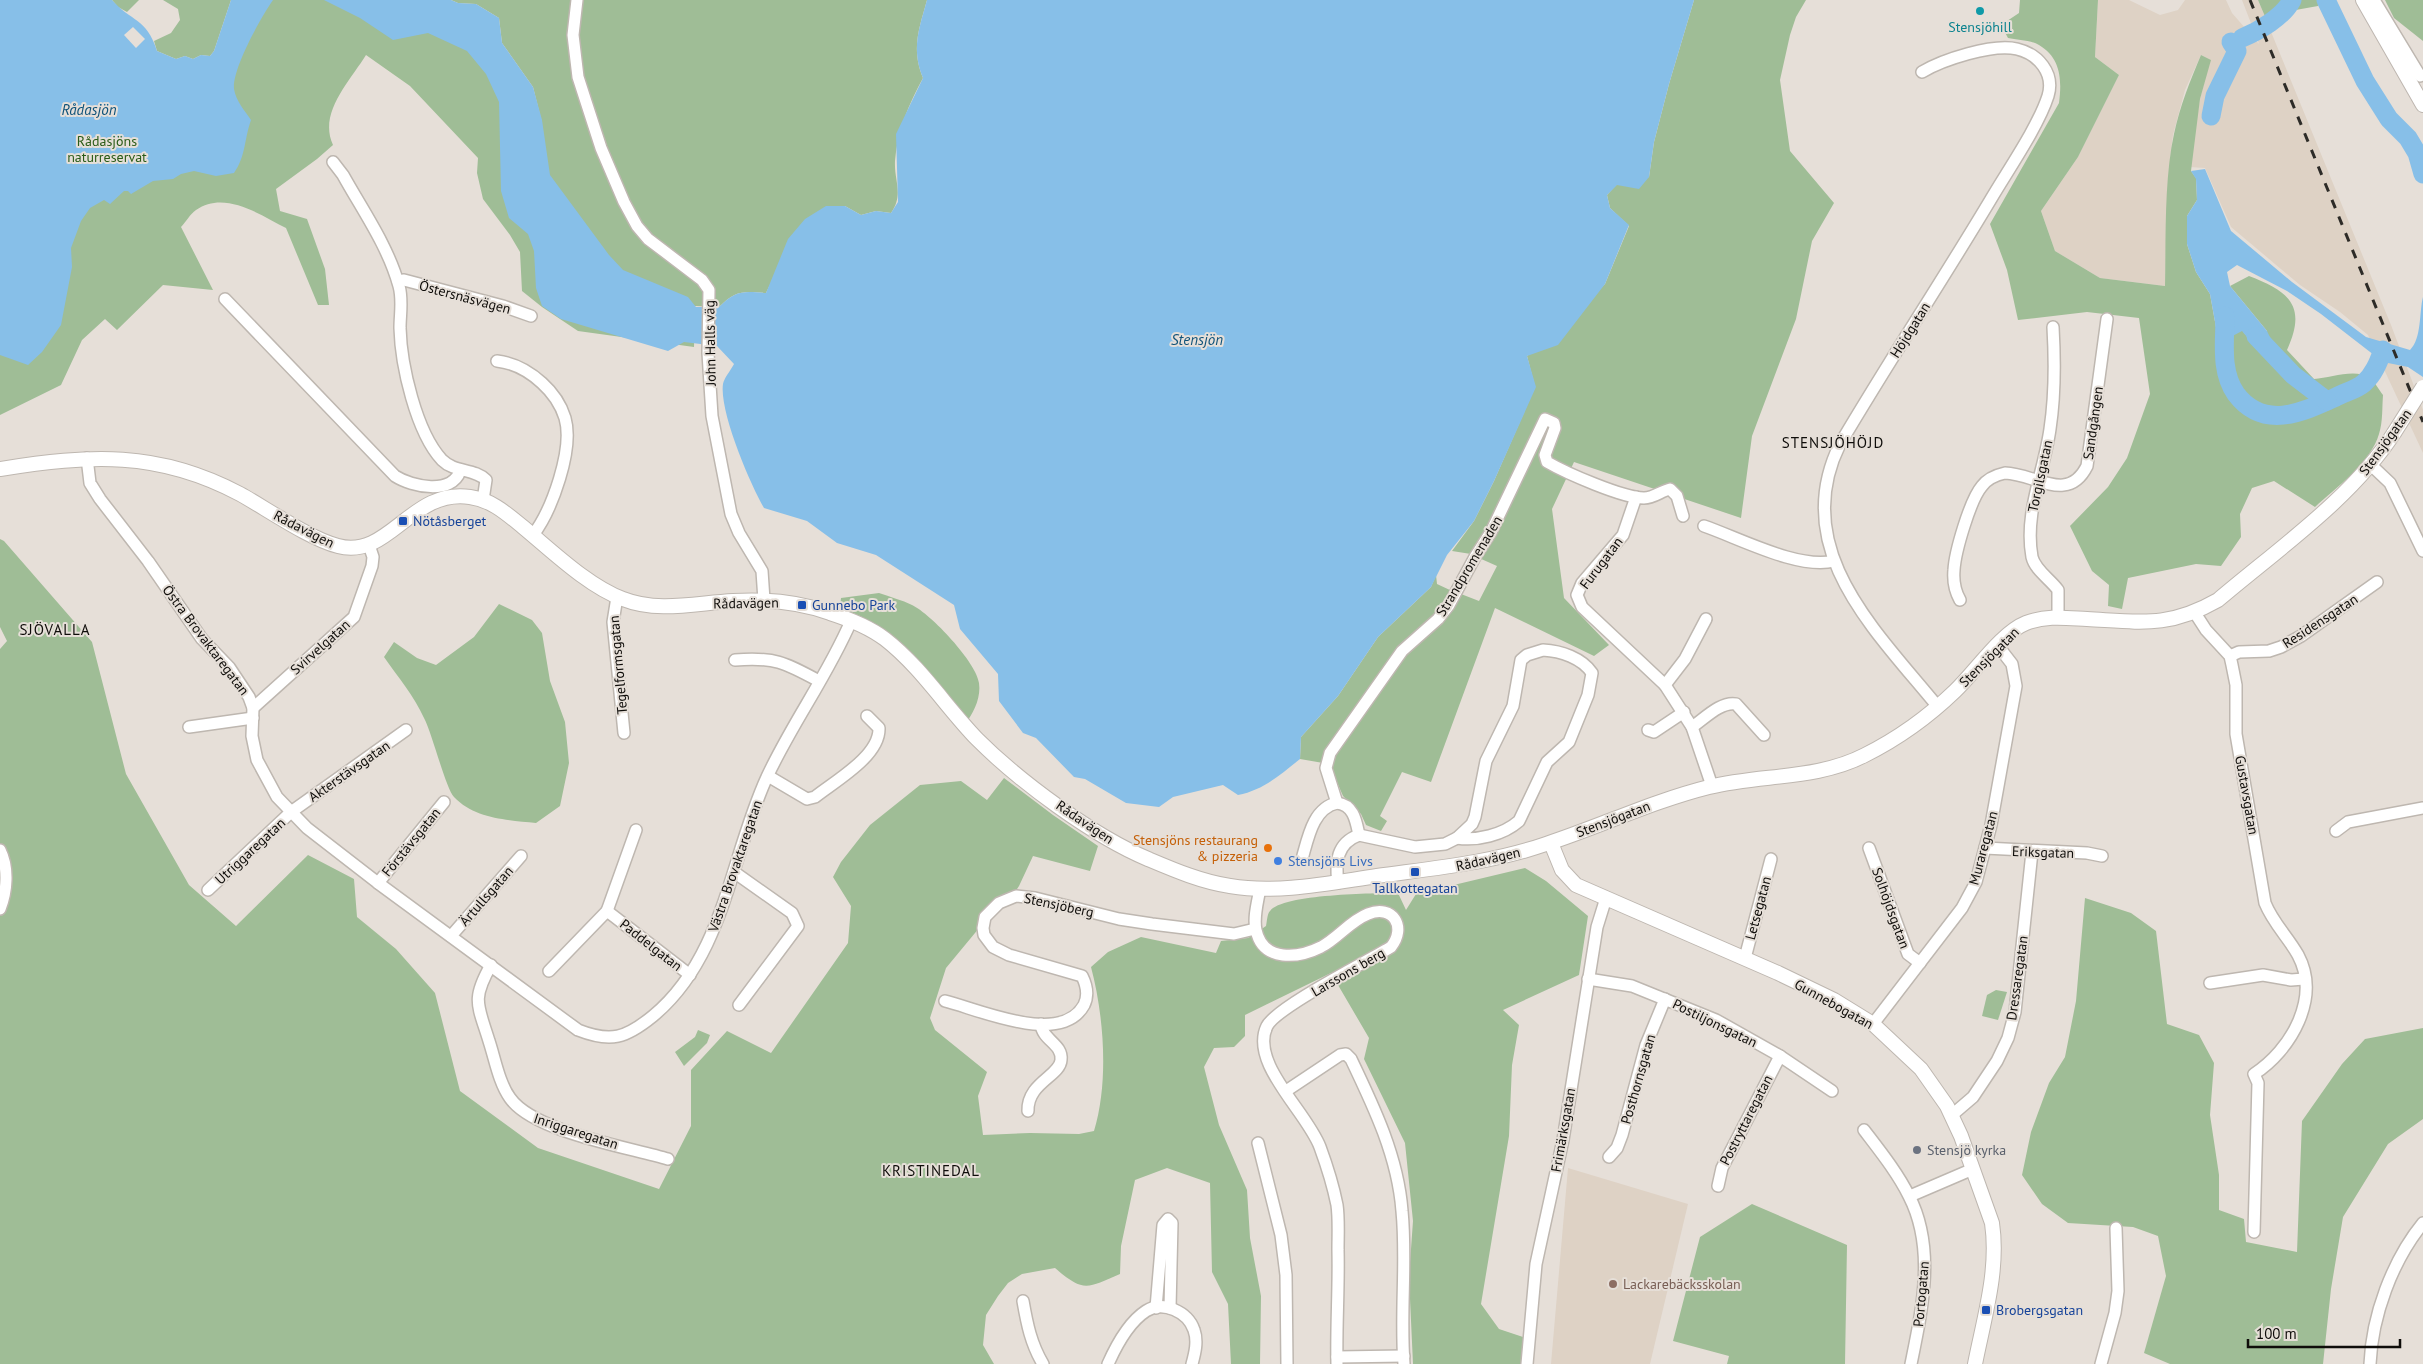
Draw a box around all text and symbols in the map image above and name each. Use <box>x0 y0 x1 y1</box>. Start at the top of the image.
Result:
marker: Stensjöhill <box>1974 5 1986 17</box>
place label: Stensjöhill <box>1948 18 2012 36</box>
water label: Rådasjön <box>61 100 117 119</box>
park label: Rådasjöns naturreservat <box>67 132 147 166</box>
street label: Östersnäsvägen <box>417 276 513 318</box>
street label: Höjdgatan <box>1886 299 1934 361</box>
street label: John Halls väg <box>700 300 720 387</box>
water label: Stensjön <box>1171 330 1223 349</box>
street label: Sandgången <box>2079 385 2107 461</box>
street label: Stensjögatan <box>2355 405 2415 479</box>
district label: STENSJÖHÖJD <box>1782 433 1884 452</box>
street label: Torgilsgatan <box>2024 438 2056 514</box>
street label: Rådavägen <box>271 506 337 552</box>
place label: Nötåsberget <box>413 512 487 530</box>
street label: Strandpromenaden <box>1432 512 1506 620</box>
marker: Nötåsberget <box>397 515 409 527</box>
street label: Furugatan <box>1575 533 1627 593</box>
street label: Östra Brovaktaregatan <box>159 581 253 699</box>
street label: Residensgatan <box>2279 590 2361 652</box>
street label: Rådavägen <box>713 593 779 613</box>
place label: Gunnebo Park <box>812 596 895 614</box>
marker: Gunnebo Park <box>796 599 808 611</box>
street label: Svirvelgatan <box>286 615 354 679</box>
street label: Tegelformsgatan <box>605 615 631 715</box>
district label: SJÖVALLA <box>19 620 91 639</box>
street label: Stensjögatan <box>1955 623 2023 691</box>
street label: Akterstävsgatan <box>305 736 393 806</box>
street label: Gustavsgatan <box>2231 754 2263 836</box>
street label: Rådavägen <box>1053 796 1117 848</box>
street label: Stensjögatan <box>1573 797 1653 841</box>
street label: Västra Brovaktaregatan <box>704 798 766 935</box>
street label: Förstävsgatan <box>378 804 444 880</box>
street label: Muraregatan <box>1964 809 2002 887</box>
street label: Utriggaregatan <box>211 814 289 888</box>
place label: Stensjöns restaurang & pizzeria <box>1133 831 1258 865</box>
marker: Stensjöns restaurang & pizzeria <box>1262 842 1274 854</box>
street label: Eriksgatan <box>2011 842 2075 862</box>
street label: Rådavägen <box>1454 843 1522 875</box>
place label: Stensjöns Livs <box>1288 852 1373 870</box>
marker: Stensjöns Livs <box>1272 855 1284 867</box>
street label: Ärtullsgatan <box>455 862 517 930</box>
street label: Solhöjdsgatan <box>1868 865 1914 951</box>
marker: Tallkottegatan <box>1409 866 1421 878</box>
street label: Letsegatan <box>1741 874 1775 942</box>
place label: Tallkottegatan <box>1372 879 1458 897</box>
street label: Stensjöberg <box>1022 889 1096 921</box>
street label: Paddelgatan <box>616 915 686 975</box>
street label: Dressaregatan <box>2002 935 2032 1021</box>
street label: Larssons berg <box>1308 944 1388 1000</box>
street label: Gunnebogatan <box>1791 975 1877 1033</box>
street label: Postiljonsgatan <box>1670 995 1760 1051</box>
street label: Posthornsgatan <box>1617 1032 1659 1126</box>
street label: Postryttaregatan <box>1716 1072 1776 1168</box>
street label: Frimärksgatan <box>1547 1086 1579 1174</box>
street label: Inriggaregatan <box>531 1109 621 1153</box>
place label: Stensjö kyrka <box>1927 1141 2006 1159</box>
marker: Stensjö kyrka <box>1911 1144 1923 1156</box>
district label: KRISTINEDAL <box>882 1161 980 1180</box>
street label: Portogatan <box>1909 1260 1933 1328</box>
place label: Lackarebäcksskolan <box>1623 1275 1741 1293</box>
marker: Lackarebäcksskolan <box>1607 1278 1619 1290</box>
place label: Brobergsgatan <box>1996 1301 2083 1319</box>
marker: Brobergsgatan <box>1980 1304 1992 1316</box>
scale bar <box>2248 1316 2400 1348</box>
text: 100 m <box>2256 1324 2297 1343</box>

